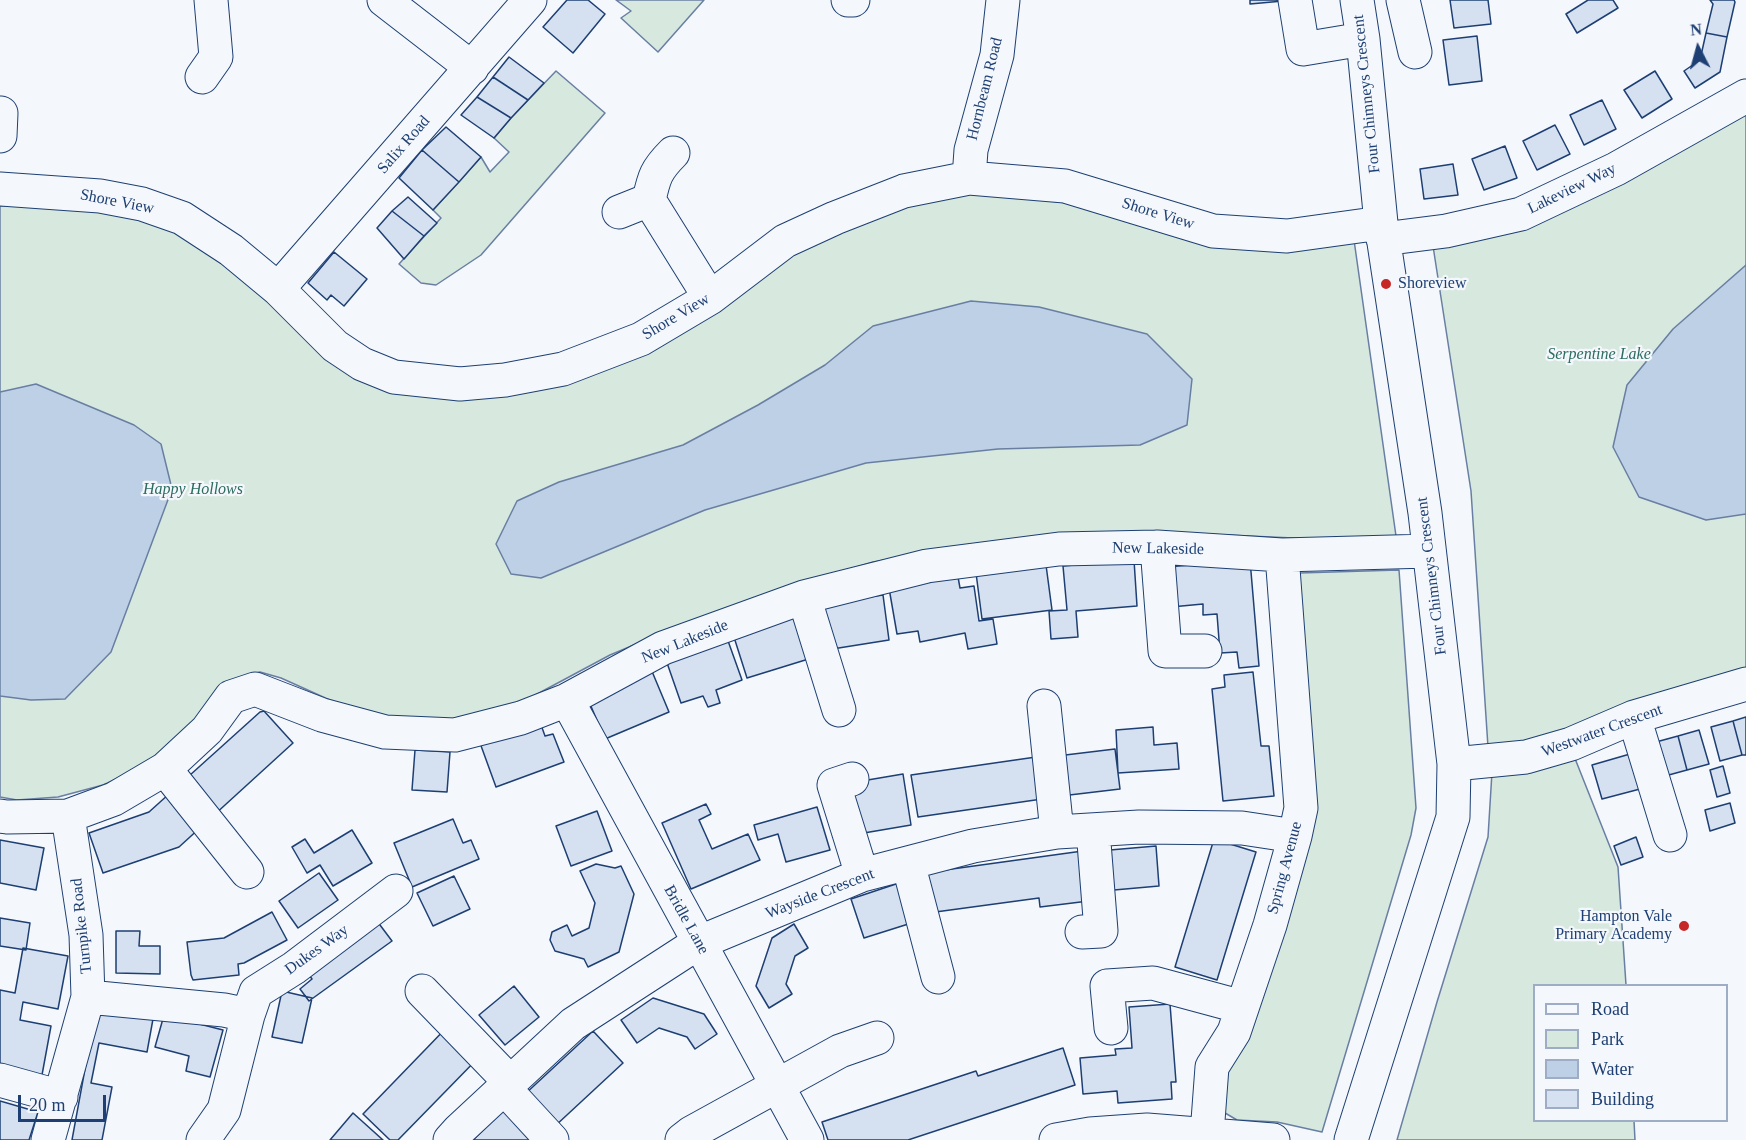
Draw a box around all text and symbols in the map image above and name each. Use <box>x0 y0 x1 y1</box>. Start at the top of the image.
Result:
street label: Four Chimneys Crescent <box>1349 14 1385 174</box>
north arrow <box>1668 18 1728 78</box>
text: N <box>1689 21 1703 39</box>
street label: Hornbeam Road <box>963 36 1007 142</box>
street label: Salix Road <box>374 112 434 178</box>
street label: Lakeview Way <box>1525 159 1619 219</box>
street label: Shore View <box>78 185 156 219</box>
street label: Shore View <box>1119 194 1197 234</box>
place label: Shoreview <box>1398 274 1466 294</box>
marker: Shoreview <box>1379 277 1393 291</box>
street label: Shore View <box>639 289 713 345</box>
park label: Serpentine Lake <box>1547 345 1651 365</box>
park label: Happy Hollows <box>143 480 243 500</box>
street label: Four Chimneys Crescent <box>1413 496 1451 656</box>
street label: New Lakeside <box>1112 539 1204 559</box>
street label: New Lakeside <box>639 616 731 668</box>
street label: Westwater Crescent <box>1539 700 1665 762</box>
street label: Spring Avenue <box>1263 820 1307 916</box>
street label: Wayside Crescent <box>763 864 877 924</box>
street label: Turnpike Road <box>67 877 97 975</box>
street label: Bridle Lane <box>659 882 713 958</box>
place label: Hampton Vale Primary Academy <box>1555 907 1672 945</box>
marker: Hampton Vale Primary Academy <box>1677 919 1691 933</box>
street label: Dukes Way <box>282 921 352 979</box>
legend <box>1533 984 1728 1122</box>
text: Road <box>1591 999 1629 1019</box>
text: Park <box>1591 1029 1624 1049</box>
text: Water <box>1591 1059 1634 1079</box>
scale bar <box>21 1083 110 1121</box>
text: Building <box>1591 1089 1654 1109</box>
text: 20 m <box>29 1095 66 1115</box>

